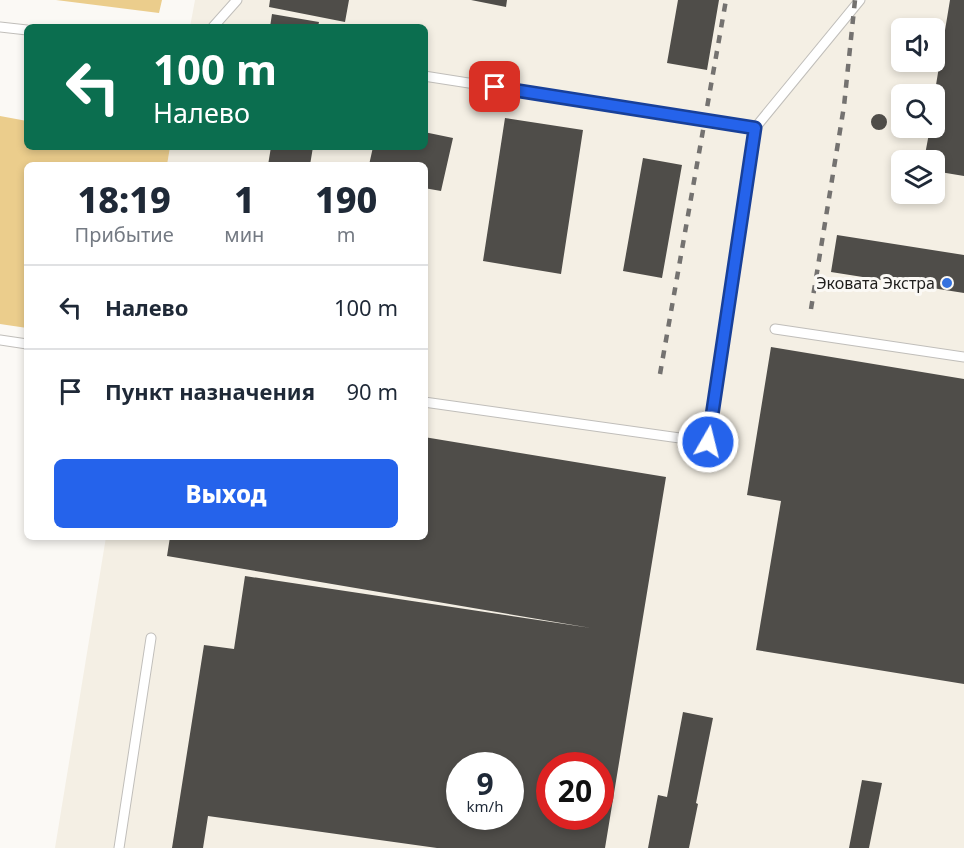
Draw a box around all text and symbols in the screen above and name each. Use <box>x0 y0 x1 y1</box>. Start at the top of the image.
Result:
map controls <box>891 18 945 204</box>
button: sound <box>891 18 945 72</box>
text: 100 m <box>153 40 277 97</box>
icon: left <box>54 48 132 126</box>
pin <box>469 61 520 112</box>
icon: arrive <box>478 70 511 103</box>
button: search <box>891 84 945 138</box>
text: Налево <box>153 94 250 131</box>
button: layers <box>891 150 945 204</box>
text: 18:19 <box>77 175 171 224</box>
text: 1 <box>234 175 255 224</box>
text: 190 <box>315 175 377 224</box>
text: Прибытие <box>75 221 174 248</box>
text: мин <box>224 221 264 248</box>
text: m <box>337 221 356 248</box>
place label: Эковата Экстра <box>816 272 935 294</box>
marker: Эковата Экстра <box>940 276 954 290</box>
icon: left <box>54 291 87 324</box>
text: Налево <box>105 292 188 322</box>
text: 100 m <box>334 292 398 322</box>
icon: arrive <box>54 375 87 408</box>
text: Пункт назначения <box>105 376 315 406</box>
text: 90 m <box>347 376 398 406</box>
position arrow <box>676 410 740 474</box>
button: Выход <box>54 459 398 528</box>
speed limit sign: 20 <box>536 752 614 830</box>
text: 9 <box>476 763 494 804</box>
text: km/h <box>467 796 503 816</box>

